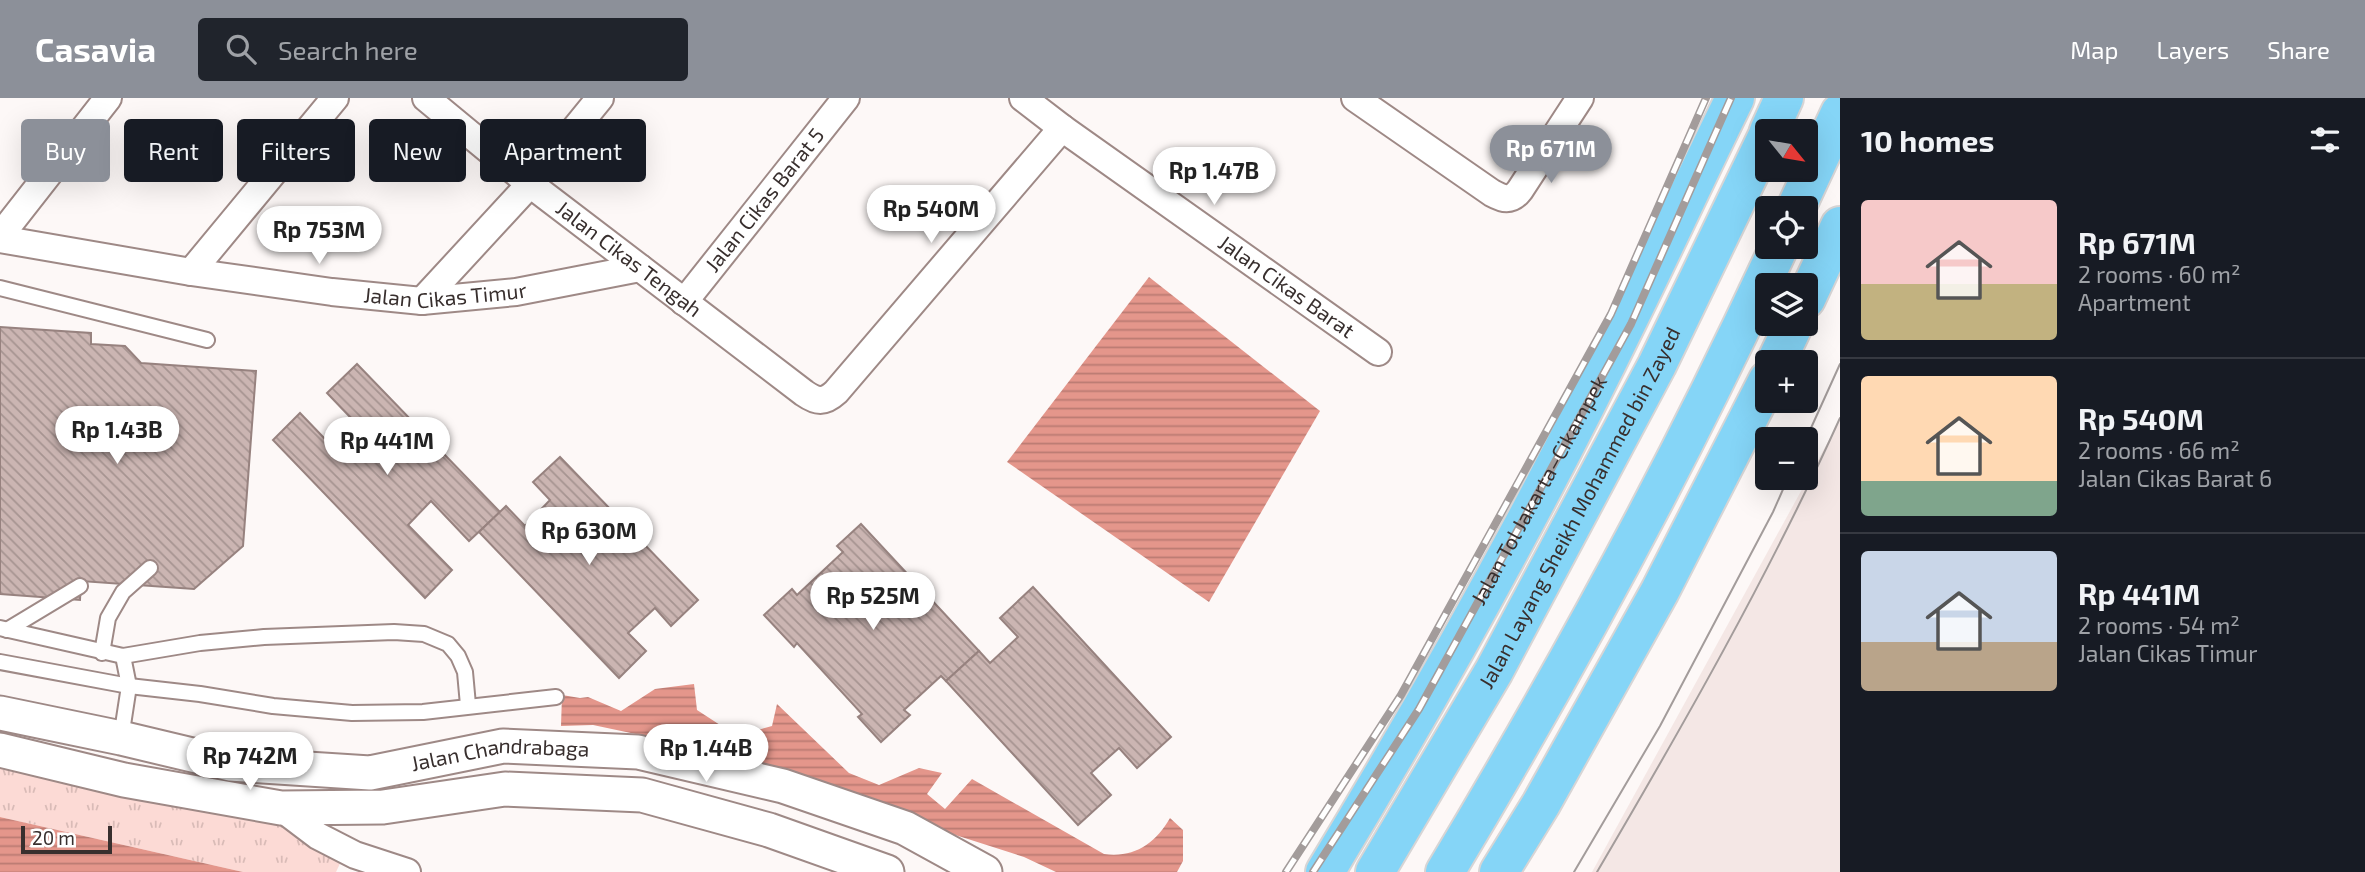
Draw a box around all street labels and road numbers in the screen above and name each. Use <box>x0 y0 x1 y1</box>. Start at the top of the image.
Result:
street label: Jalan Cikas Barat 5 <box>699 122 828 276</box>
street label: Jalan Cikas Tengah <box>552 195 707 321</box>
street label: Jalan Cikas Barat <box>1214 229 1360 342</box>
street label: Jalan Cikas Timur <box>363 276 529 312</box>
street label: Jalan Layang Sheikh Mohammed bin Zayed <box>1473 322 1685 692</box>
street label: Jalan Tol Jakarta–Cikampek <box>1465 370 1611 609</box>
street label: Jalan Chandrabaga <box>409 732 590 775</box>

